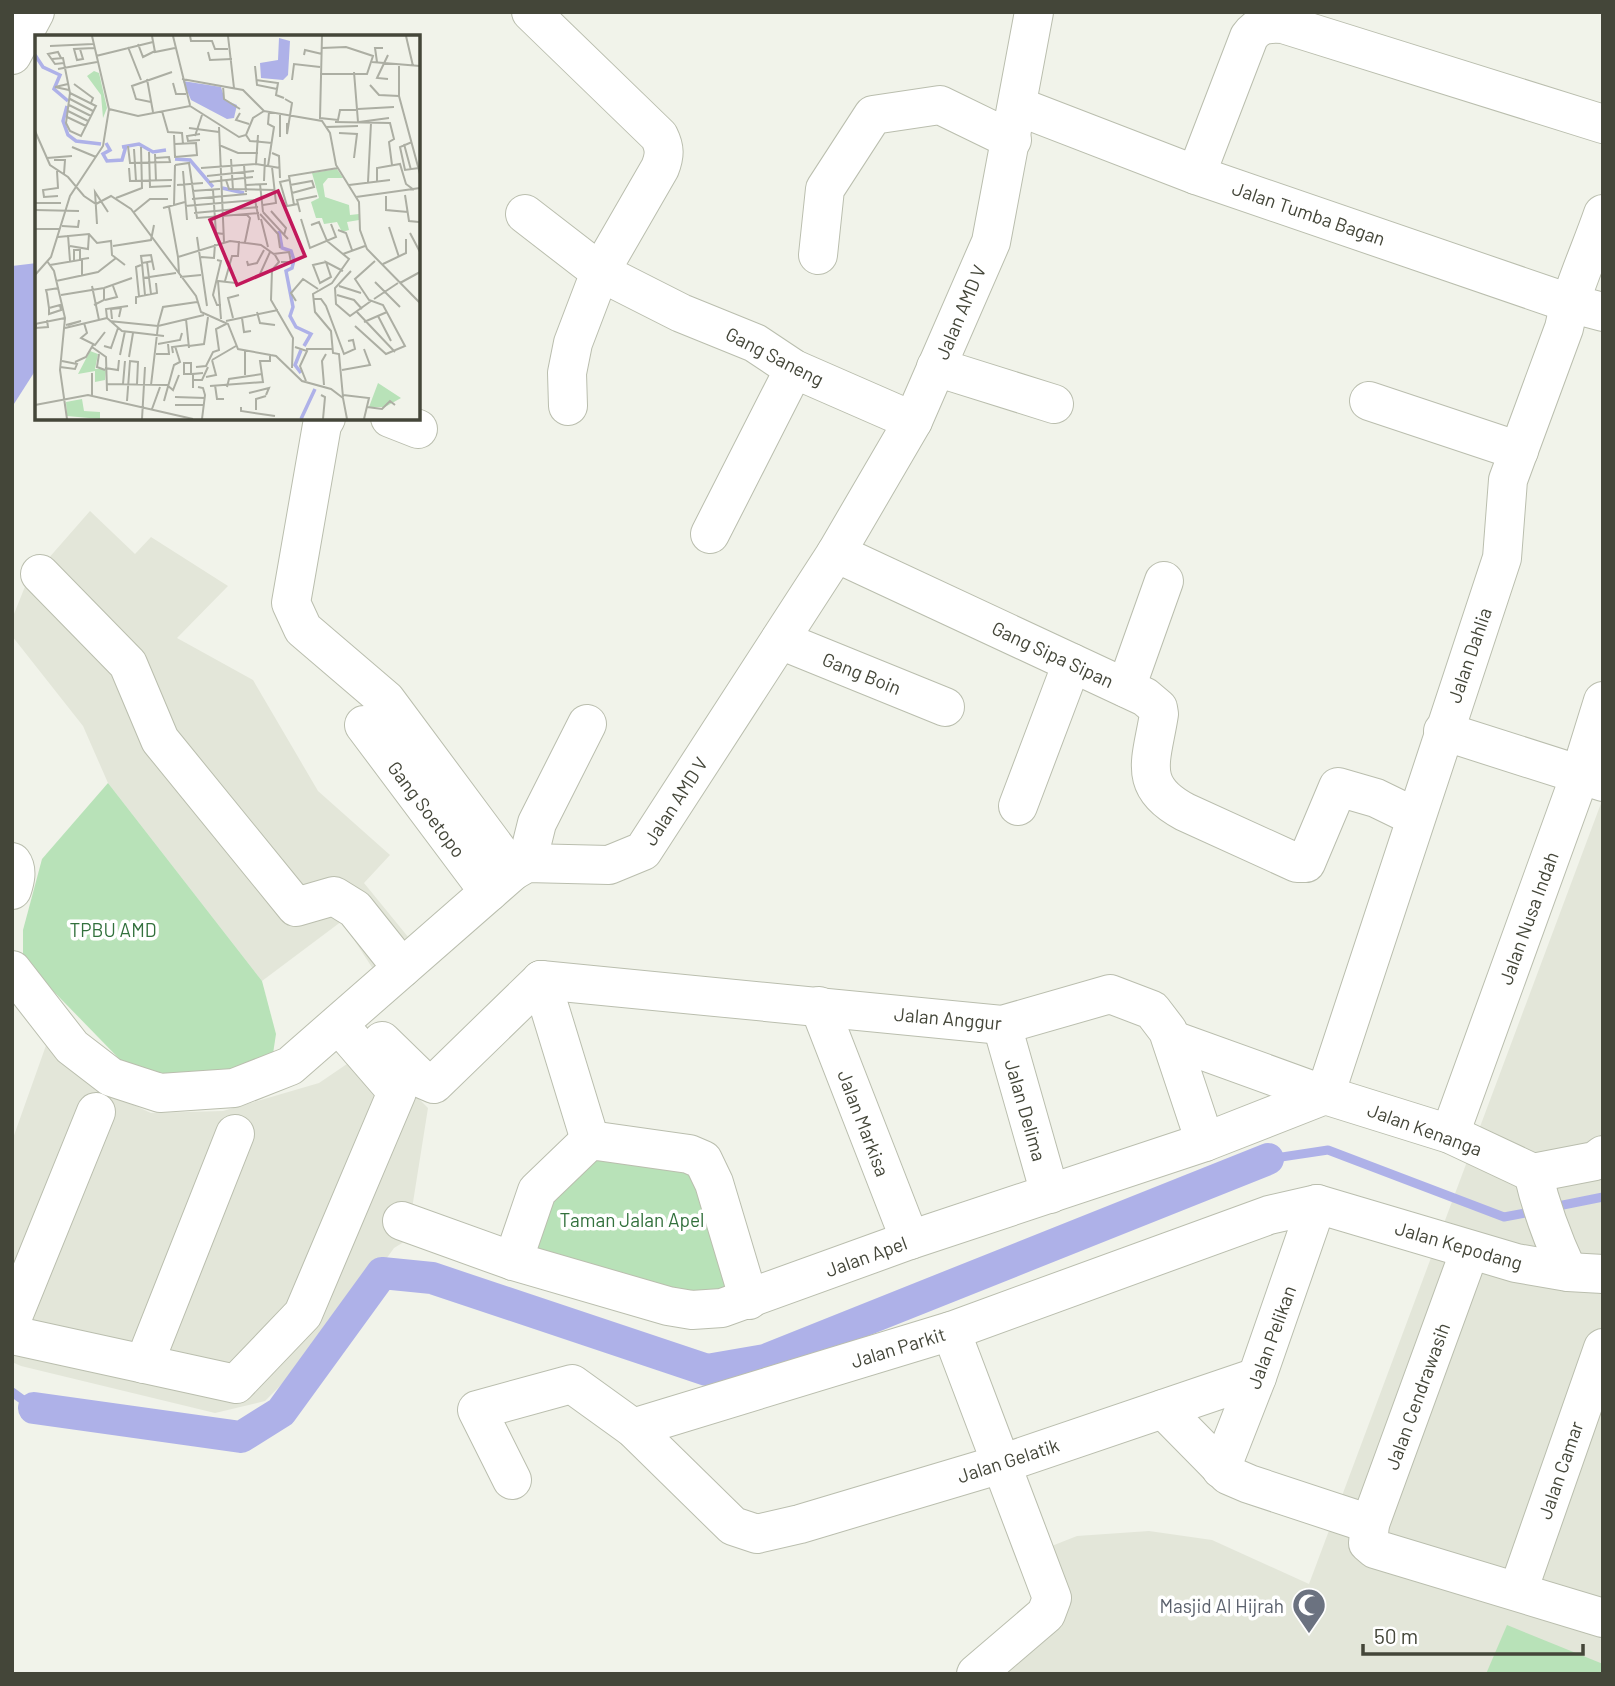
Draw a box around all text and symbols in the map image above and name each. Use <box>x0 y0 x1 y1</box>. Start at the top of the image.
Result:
inset map <box>35 35 420 420</box>
street label: Jalan Tumba Bagan <box>1230 176 1388 250</box>
street label: Jalan AMD V <box>930 261 990 363</box>
street label: Gang Saneng <box>722 322 828 390</box>
street label: Jalan Dahlia <box>1442 604 1496 706</box>
street label: Gang Sipa Sipan <box>988 616 1118 692</box>
street label: Gang Boin <box>819 647 905 699</box>
street label: Jalan AMD V <box>638 753 712 849</box>
street label: Gang Soetopo <box>383 756 471 862</box>
street label: Jalan Nusa Indah <box>1493 848 1563 988</box>
park label: TPBU AMD <box>70 918 156 941</box>
street label: Jalan Anggur <box>893 1002 1003 1034</box>
street label: Jalan Delima <box>1000 1056 1052 1164</box>
street label: Jalan Markisa <box>833 1066 895 1180</box>
street label: Jalan Kenanga <box>1365 1098 1485 1160</box>
park label: Taman Jalan Apel <box>560 1208 704 1231</box>
street label: Jalan Kepodang <box>1393 1216 1525 1274</box>
street label: Jalan Apel <box>822 1231 910 1281</box>
street label: Jalan Pelikan <box>1242 1282 1300 1392</box>
street label: Jalan Cendrawasih <box>1380 1319 1454 1473</box>
street label: Jalan Parkit <box>848 1322 948 1372</box>
street label: Jalan Camar <box>1532 1418 1588 1522</box>
street label: Jalan Gelatik <box>954 1433 1062 1487</box>
mosque icon: Masjid Al Hijrah <box>1290 1586 1328 1635</box>
place label: Masjid Al Hijrah <box>1159 1594 1284 1617</box>
scale bar <box>1363 1612 1584 1656</box>
text: 50 m <box>1374 1623 1418 1648</box>

